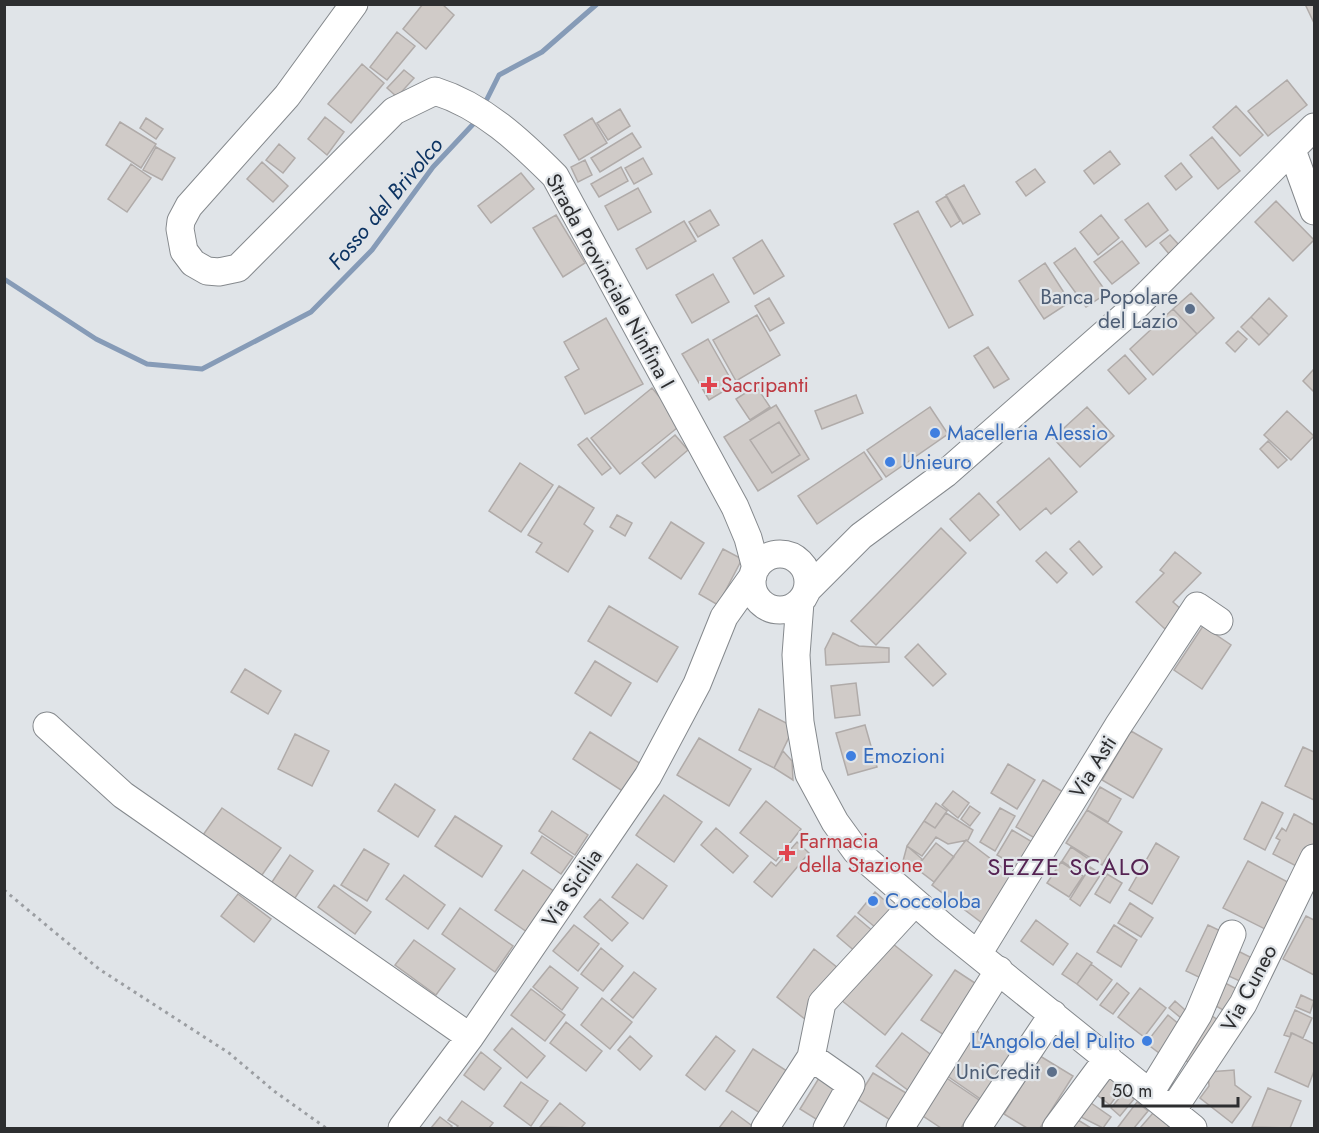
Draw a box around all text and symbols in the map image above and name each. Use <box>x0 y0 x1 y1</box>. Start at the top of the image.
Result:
water label: Fosso del Brivolco <box>320 130 450 276</box>
street label: Strada Provinciale Ninfina I <box>538 168 682 394</box>
place label: Banca Popolare del Lazio <box>1040 282 1178 336</box>
marker: Banca Popolare del Lazio <box>1183 302 1197 316</box>
place label: Sacripanti <box>721 370 809 400</box>
marker: Sacripanti <box>702 378 716 392</box>
place label: Macelleria Alessio <box>947 418 1108 448</box>
marker: Macelleria Alessio <box>928 426 942 440</box>
place label: Unieuro <box>902 447 972 477</box>
marker: Unieuro <box>883 455 897 469</box>
street label: Via Asti <box>1062 730 1124 804</box>
place label: Emozioni <box>863 741 945 771</box>
marker: Emozioni <box>844 749 858 763</box>
place label: Farmacia della Stazione <box>799 826 923 880</box>
street label: Via Sicilia <box>535 843 609 933</box>
marker: Farmacia della Stazione <box>780 846 794 860</box>
district label: SEZZE SCALO <box>987 849 1151 884</box>
place label: Coccoloba <box>885 886 981 916</box>
marker: Coccoloba <box>866 894 880 908</box>
street label: Via Cuneo <box>1214 939 1284 1037</box>
place label: L'Angolo del Pulito <box>971 1026 1135 1056</box>
marker: L'Angolo del Pulito <box>1140 1034 1154 1048</box>
place label: UniCredit <box>956 1057 1040 1087</box>
marker: UniCredit <box>1045 1065 1059 1079</box>
scale bar <box>1103 1070 1238 1108</box>
text: 50 m <box>1112 1078 1152 1104</box>

